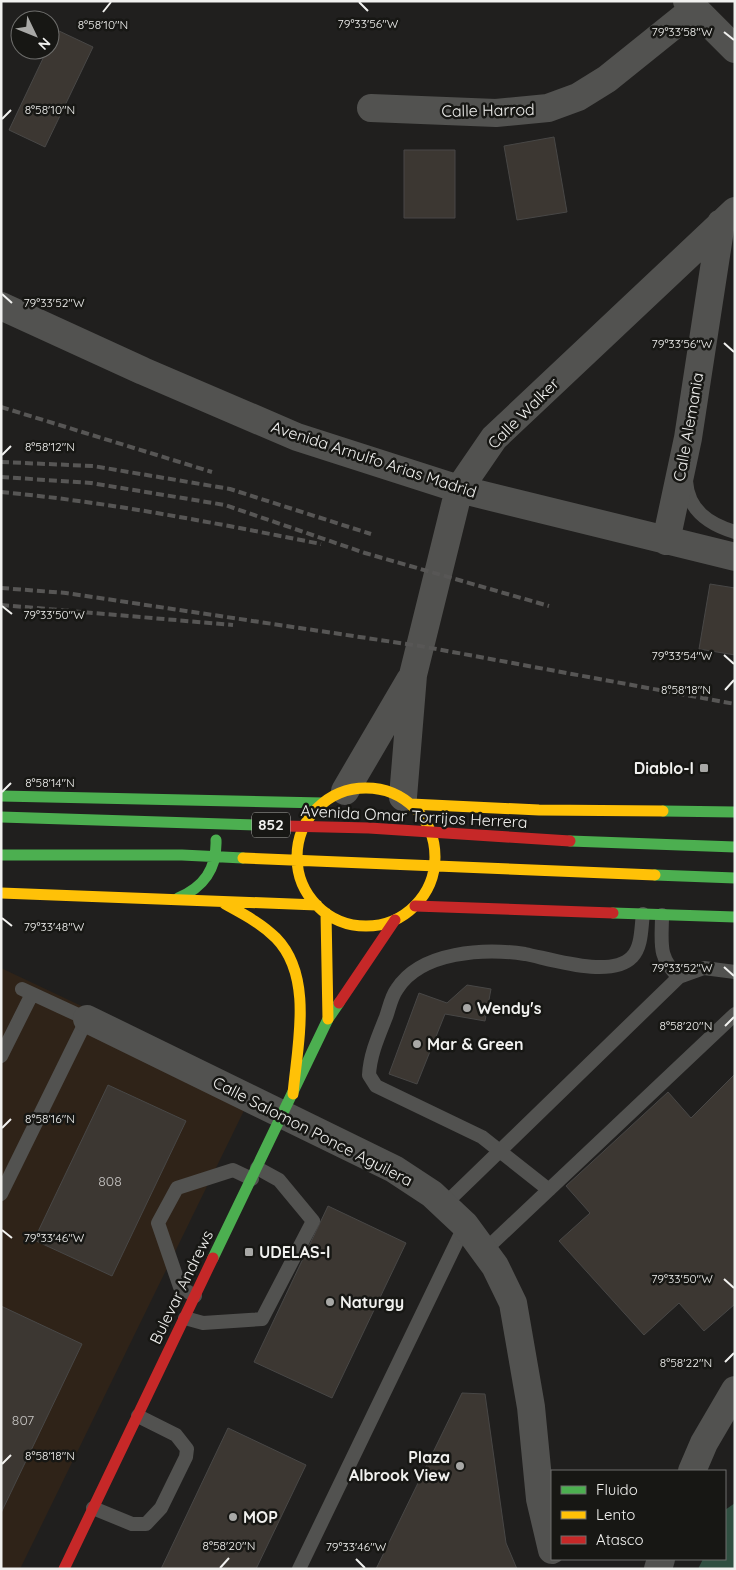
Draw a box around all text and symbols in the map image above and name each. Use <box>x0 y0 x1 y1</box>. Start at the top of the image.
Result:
north arrow <box>10 10 60 60</box>
text: 79°33'56"W <box>338 16 399 31</box>
text: 8°58'10"N <box>78 17 128 32</box>
text: 79°33'58"W <box>652 24 713 39</box>
text: N <box>34 34 55 54</box>
street label: Calle Harrod <box>441 99 535 121</box>
text: 8°58'10"N <box>25 102 75 117</box>
text: 79°33'52"W <box>23 295 85 310</box>
text: 79°33'56"W <box>652 336 713 351</box>
street label: Calle Alemania <box>669 371 707 483</box>
street label: Calle Walker <box>483 373 563 453</box>
street label: Avenida Arnulfo Arias Madrid <box>269 416 479 502</box>
text: 8°58'12"N <box>25 439 75 454</box>
text: 79°33'50"W <box>23 607 85 622</box>
text: 79°33'54"W <box>652 648 713 663</box>
text: 8°58'18"N <box>661 682 711 697</box>
place label: Diablo-I <box>634 758 694 778</box>
marker: Diablo-I <box>698 762 710 774</box>
text: 8°58'14"N <box>25 775 75 790</box>
street label: Avenida Omar Torrijos Herrera <box>300 800 528 832</box>
road number: 852 <box>252 812 290 838</box>
text: 79°33'48"W <box>24 919 85 934</box>
text: 79°33'52"W <box>651 960 713 975</box>
place label: Wendy's <box>477 998 542 1018</box>
marker: Wendy's <box>461 1002 473 1014</box>
text: 8°58'20"N <box>660 1018 712 1033</box>
place label: Mar & Green <box>427 1034 524 1054</box>
marker: Mar & Green <box>411 1038 423 1050</box>
street label: Calle Salomon Ponce Aguilera <box>210 1072 416 1190</box>
text: 8°58'16"N <box>25 1111 75 1126</box>
house number: 808 <box>98 1172 122 1190</box>
street label: Bulevar Andrews <box>145 1227 217 1347</box>
text: 79°33'46"W <box>24 1230 85 1245</box>
place label: UDELAS-I <box>259 1242 330 1262</box>
marker: UDELAS-I <box>243 1246 255 1258</box>
text: 79°33'50"W <box>651 1271 713 1286</box>
place label: Naturgy <box>340 1292 404 1312</box>
marker: Naturgy <box>324 1296 336 1308</box>
text: 8°58'22"N <box>660 1355 712 1370</box>
house number: 807 <box>12 1411 34 1429</box>
place label: Plaza Albrook View <box>349 1447 450 1485</box>
text: 8°58'18"N <box>25 1448 75 1463</box>
marker: Plaza Albrook View <box>454 1460 466 1472</box>
legend <box>551 1470 726 1560</box>
text: Fluido <box>596 1480 638 1499</box>
text: Lento <box>596 1505 635 1524</box>
place label: MOP <box>243 1507 278 1527</box>
marker: MOP <box>227 1511 239 1523</box>
text: Atasco <box>596 1530 644 1549</box>
text: 8°58'20"N <box>203 1538 255 1553</box>
text: 79°33'46"W <box>326 1539 387 1554</box>

